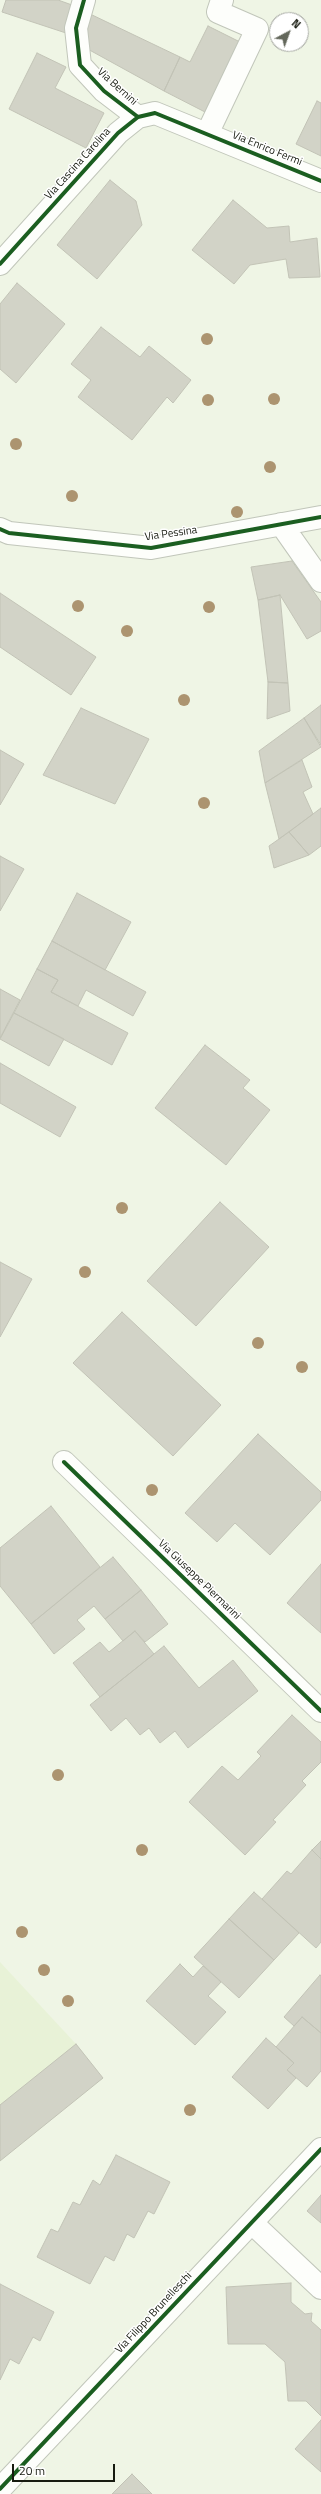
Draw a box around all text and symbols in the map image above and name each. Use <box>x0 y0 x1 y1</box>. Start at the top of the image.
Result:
north arrow <box>269 12 309 52</box>
text: N <box>288 15 304 32</box>
street label: Via Bernini <box>94 66 140 108</box>
street label: Via Cascina Carolina <box>42 125 114 203</box>
street label: Via Enrico Fermi <box>230 129 304 169</box>
street label: Via Pessina <box>144 524 198 544</box>
street label: Via Giuseppe Piermarini <box>155 1537 243 1623</box>
street label: Via Filippo Brunelleschi <box>113 2270 195 2356</box>
scale bar <box>14 2456 117 2482</box>
text: 20 m <box>19 2461 45 2480</box>

